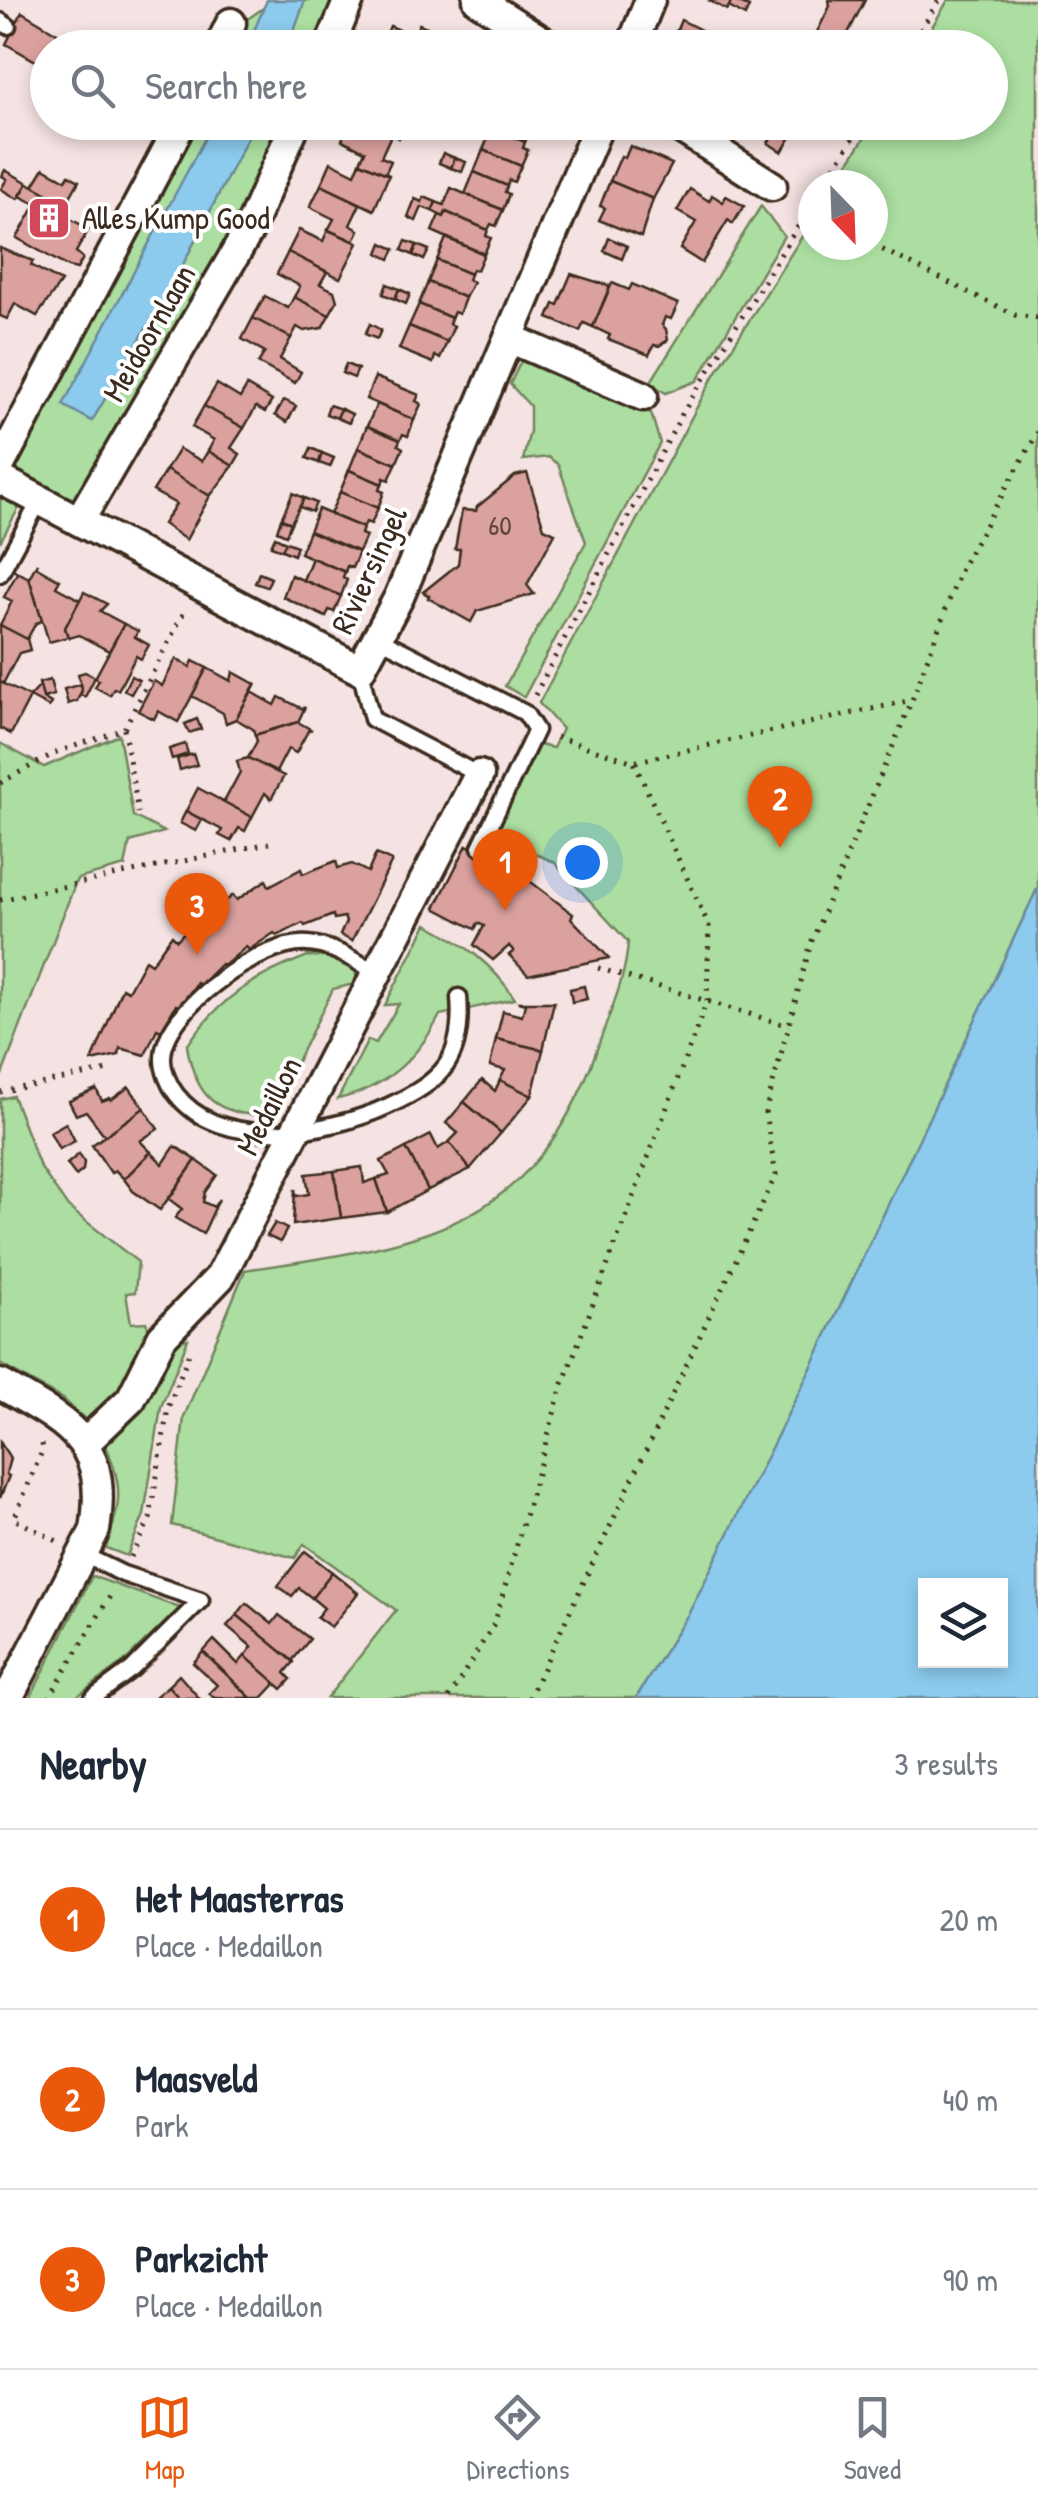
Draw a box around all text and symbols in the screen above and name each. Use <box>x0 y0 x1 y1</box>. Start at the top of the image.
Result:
search box <box>30 30 1008 140</box>
icon: search <box>65 58 120 113</box>
text: Search here <box>145 59 307 111</box>
north arrow <box>798 170 888 260</box>
building icon: Alles Kump Good <box>26 195 72 241</box>
place label: Alles Kump Good <box>82 196 270 239</box>
street label: Meidoornlaan <box>92 256 205 409</box>
street label: Riviersingel <box>320 499 417 641</box>
house number: 60 <box>488 506 512 544</box>
pin: 2 <box>748 766 812 848</box>
pin: 1 <box>472 828 538 911</box>
your location <box>557 837 608 888</box>
pin: 3 <box>164 872 230 955</box>
street label: Medaillon <box>226 1049 312 1162</box>
map controls <box>918 1578 1008 1668</box>
button: layers <box>918 1578 1008 1668</box>
text: Nearby <box>40 1735 147 1792</box>
text: 3 results <box>894 1742 998 1785</box>
text: Het Maasterras <box>135 1872 344 1924</box>
text: 1 <box>67 1898 78 1941</box>
text: 20 m <box>940 1898 998 1941</box>
text: Place · Medaillon <box>135 1924 323 1967</box>
text: Maasveld <box>135 2052 257 2104</box>
text: 2 <box>65 2078 80 2121</box>
text: 40 m <box>943 2078 998 2121</box>
text: Park <box>135 2104 189 2147</box>
text: Parkzicht <box>135 2232 267 2284</box>
text: 3 <box>65 2258 80 2301</box>
text: 90 m <box>943 2258 998 2301</box>
text: Place · Medaillon <box>135 2284 323 2327</box>
tab: Map <box>137 2390 192 2488</box>
tab: Directions <box>466 2390 569 2488</box>
tab: Saved <box>844 2390 901 2488</box>

